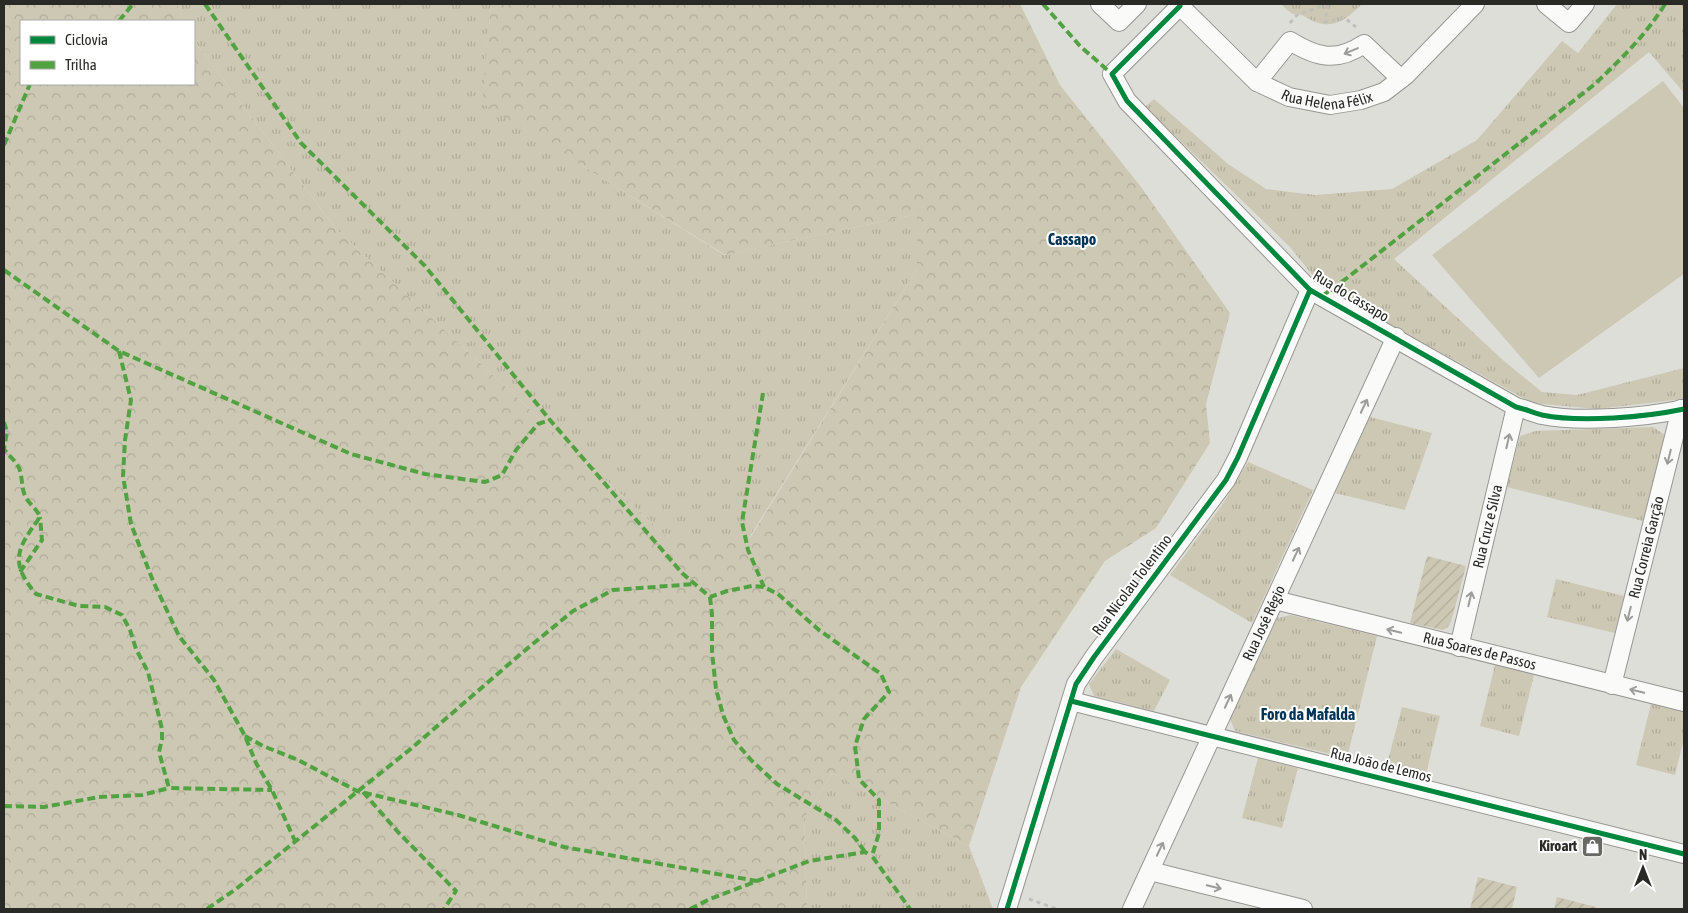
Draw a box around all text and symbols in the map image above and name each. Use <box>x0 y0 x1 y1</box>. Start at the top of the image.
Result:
legend <box>20 20 195 85</box>
text: Ciclovia <box>65 31 108 48</box>
one-way arrow <box>1344 46 1359 56</box>
text: Trilha <box>65 56 97 73</box>
street label: Rua Helena Félix <box>1279 86 1375 113</box>
district label: Cassapo <box>1048 230 1097 248</box>
street label: Rua do Cassapo <box>1310 266 1392 325</box>
one-way arrow <box>1360 399 1369 414</box>
one-way arrow <box>1504 434 1513 450</box>
one-way arrow <box>1664 448 1673 464</box>
street label: Rua Cruz e Silva <box>1469 483 1505 570</box>
street label: Rua Correia Garção <box>1625 494 1667 600</box>
street label: Rua Nicolau Tolentino <box>1088 531 1175 638</box>
one-way arrow <box>1292 547 1301 562</box>
street label: Rua José Régio <box>1239 582 1288 663</box>
one-way arrow <box>1466 592 1475 608</box>
one-way arrow <box>1624 606 1633 622</box>
one-way arrow <box>1387 625 1403 635</box>
street label: Rua Soares de Passos <box>1422 628 1538 673</box>
one-way arrow <box>1629 686 1645 695</box>
one-way arrow <box>1223 694 1233 709</box>
district label: Foro da Mafalda <box>1261 705 1355 723</box>
street label: Rua João de Lemos <box>1329 744 1433 785</box>
shop icon: Kiroart <box>1581 834 1605 858</box>
place label: Kiroart <box>1539 837 1578 854</box>
one-way arrow <box>1156 842 1165 857</box>
north arrow <box>1618 843 1668 893</box>
text: N <box>1639 847 1647 863</box>
one-way arrow <box>1206 883 1222 892</box>

